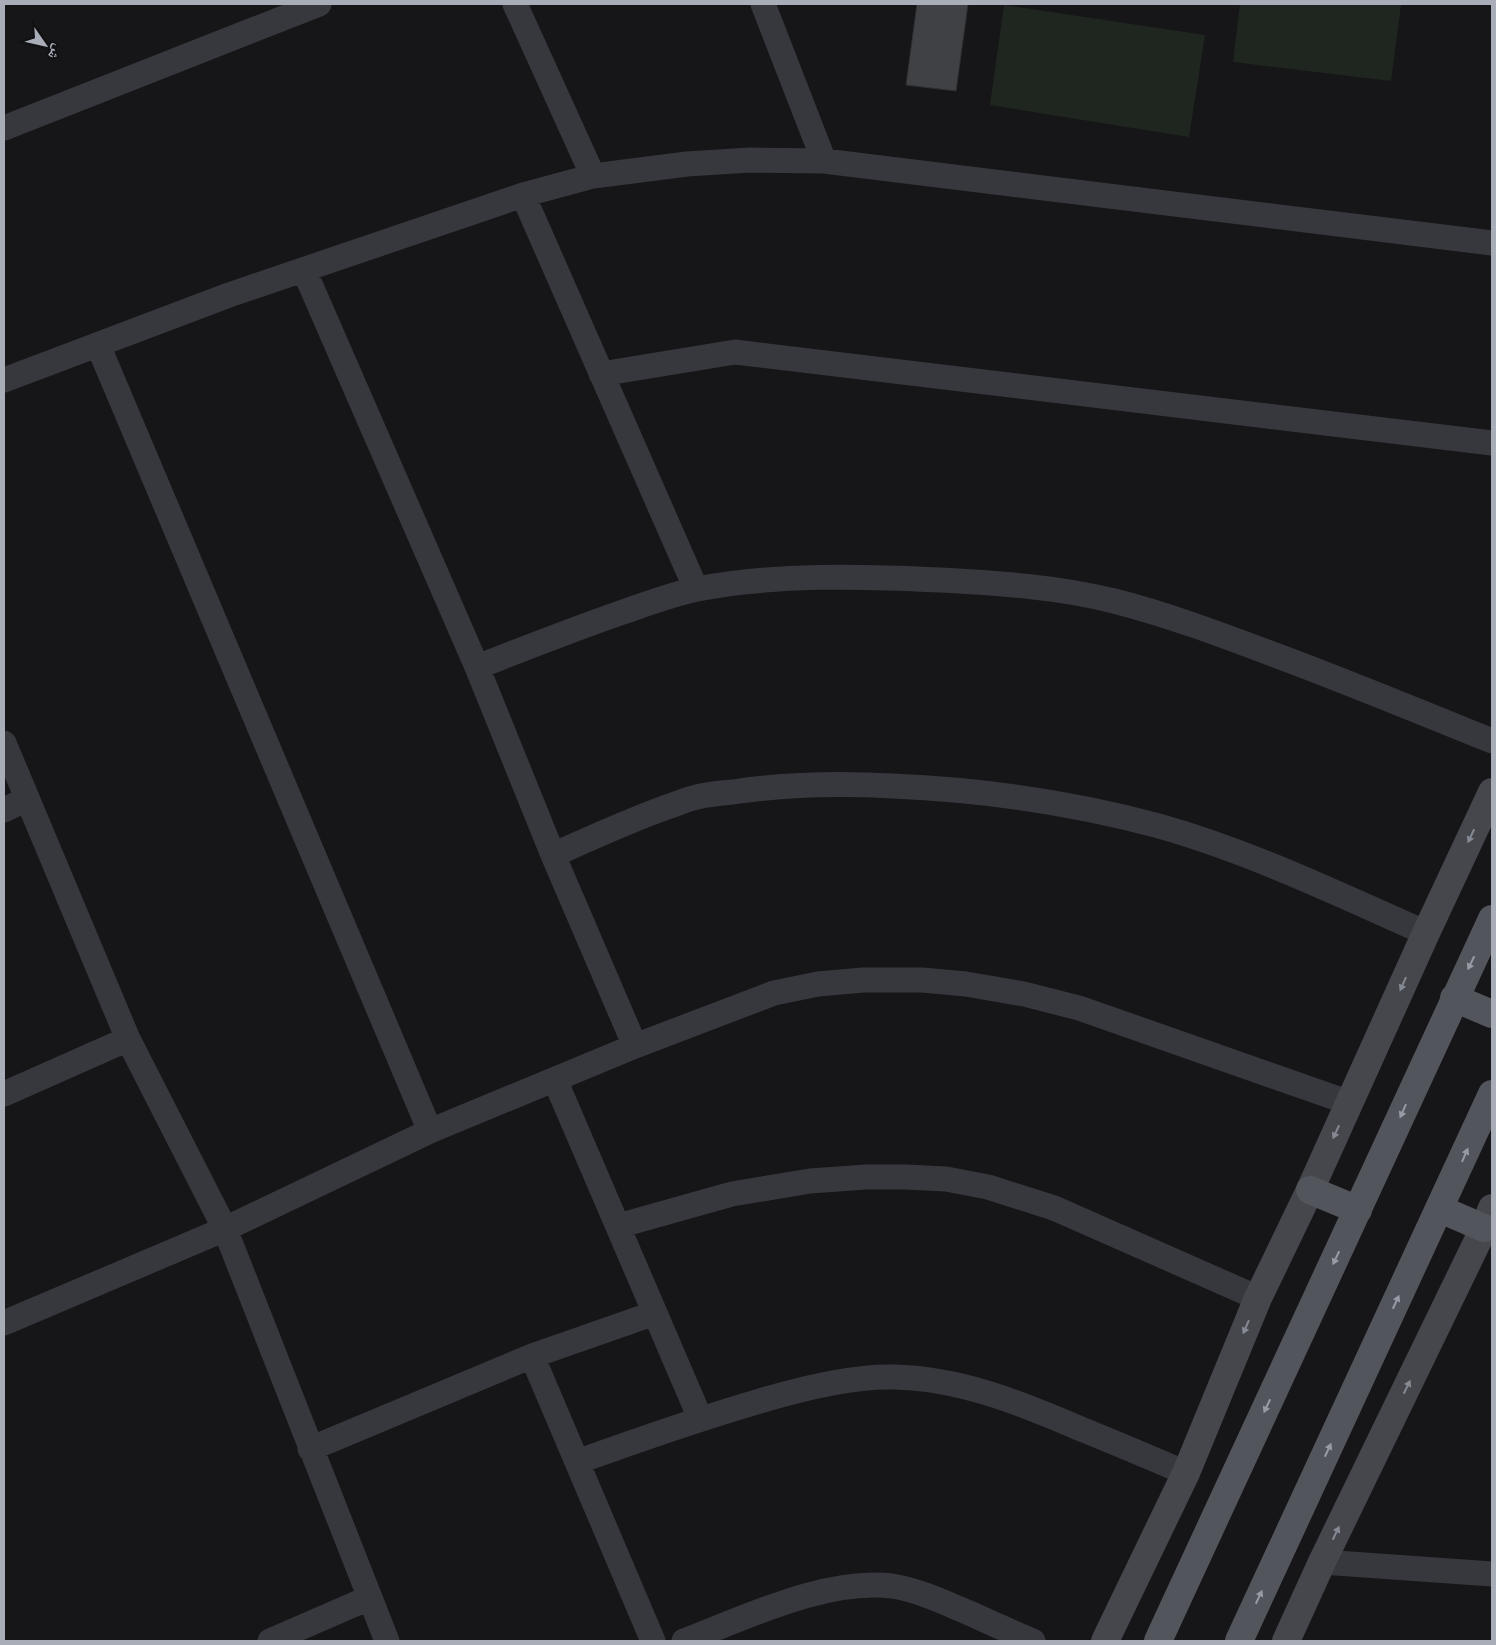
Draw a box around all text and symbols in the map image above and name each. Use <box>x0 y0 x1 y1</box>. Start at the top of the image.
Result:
north arrow <box>20 20 70 70</box>
text: ش <box>44 41 67 64</box>
one-way arrow <box>1467 829 1475 843</box>
one-way arrow <box>1467 956 1475 970</box>
one-way arrow <box>1399 977 1407 991</box>
one-way arrow <box>1399 1104 1407 1118</box>
one-way arrow <box>1332 1125 1340 1139</box>
one-way arrow <box>1461 1148 1469 1162</box>
one-way arrow <box>1331 1251 1339 1265</box>
one-way arrow <box>1392 1295 1401 1310</box>
one-way arrow <box>1242 1320 1250 1335</box>
one-way arrow <box>1403 1380 1411 1394</box>
one-way arrow <box>1263 1399 1271 1413</box>
one-way arrow <box>1324 1443 1332 1457</box>
one-way arrow <box>1332 1526 1340 1541</box>
one-way arrow <box>1255 1590 1263 1604</box>

